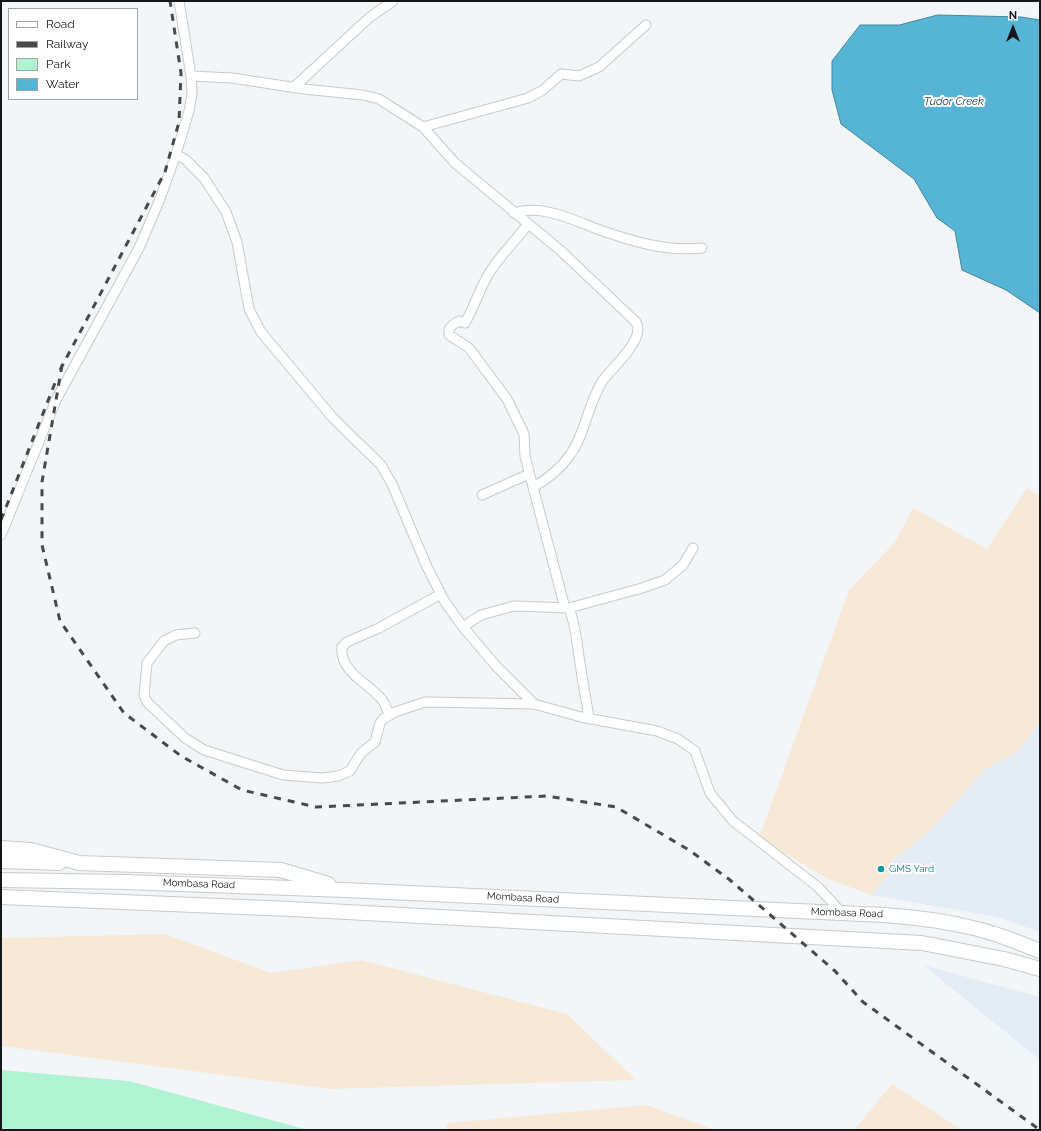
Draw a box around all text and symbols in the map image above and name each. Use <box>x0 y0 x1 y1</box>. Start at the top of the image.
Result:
legend <box>8 8 138 100</box>
north arrow <box>993 8 1033 48</box>
text: N <box>1009 9 1017 22</box>
text: Road <box>46 17 75 31</box>
text: Railway <box>46 37 88 51</box>
text: Park <box>46 57 71 71</box>
text: Water <box>46 77 80 91</box>
water label: Tudor Creek <box>924 95 984 109</box>
place label: GMS Yard <box>889 863 934 875</box>
marker: GMS Yard <box>876 864 886 874</box>
street label: Mombasa Road <box>163 877 235 891</box>
street label: Mombasa Road <box>487 890 559 906</box>
street label: Mombasa Road <box>811 906 883 920</box>

